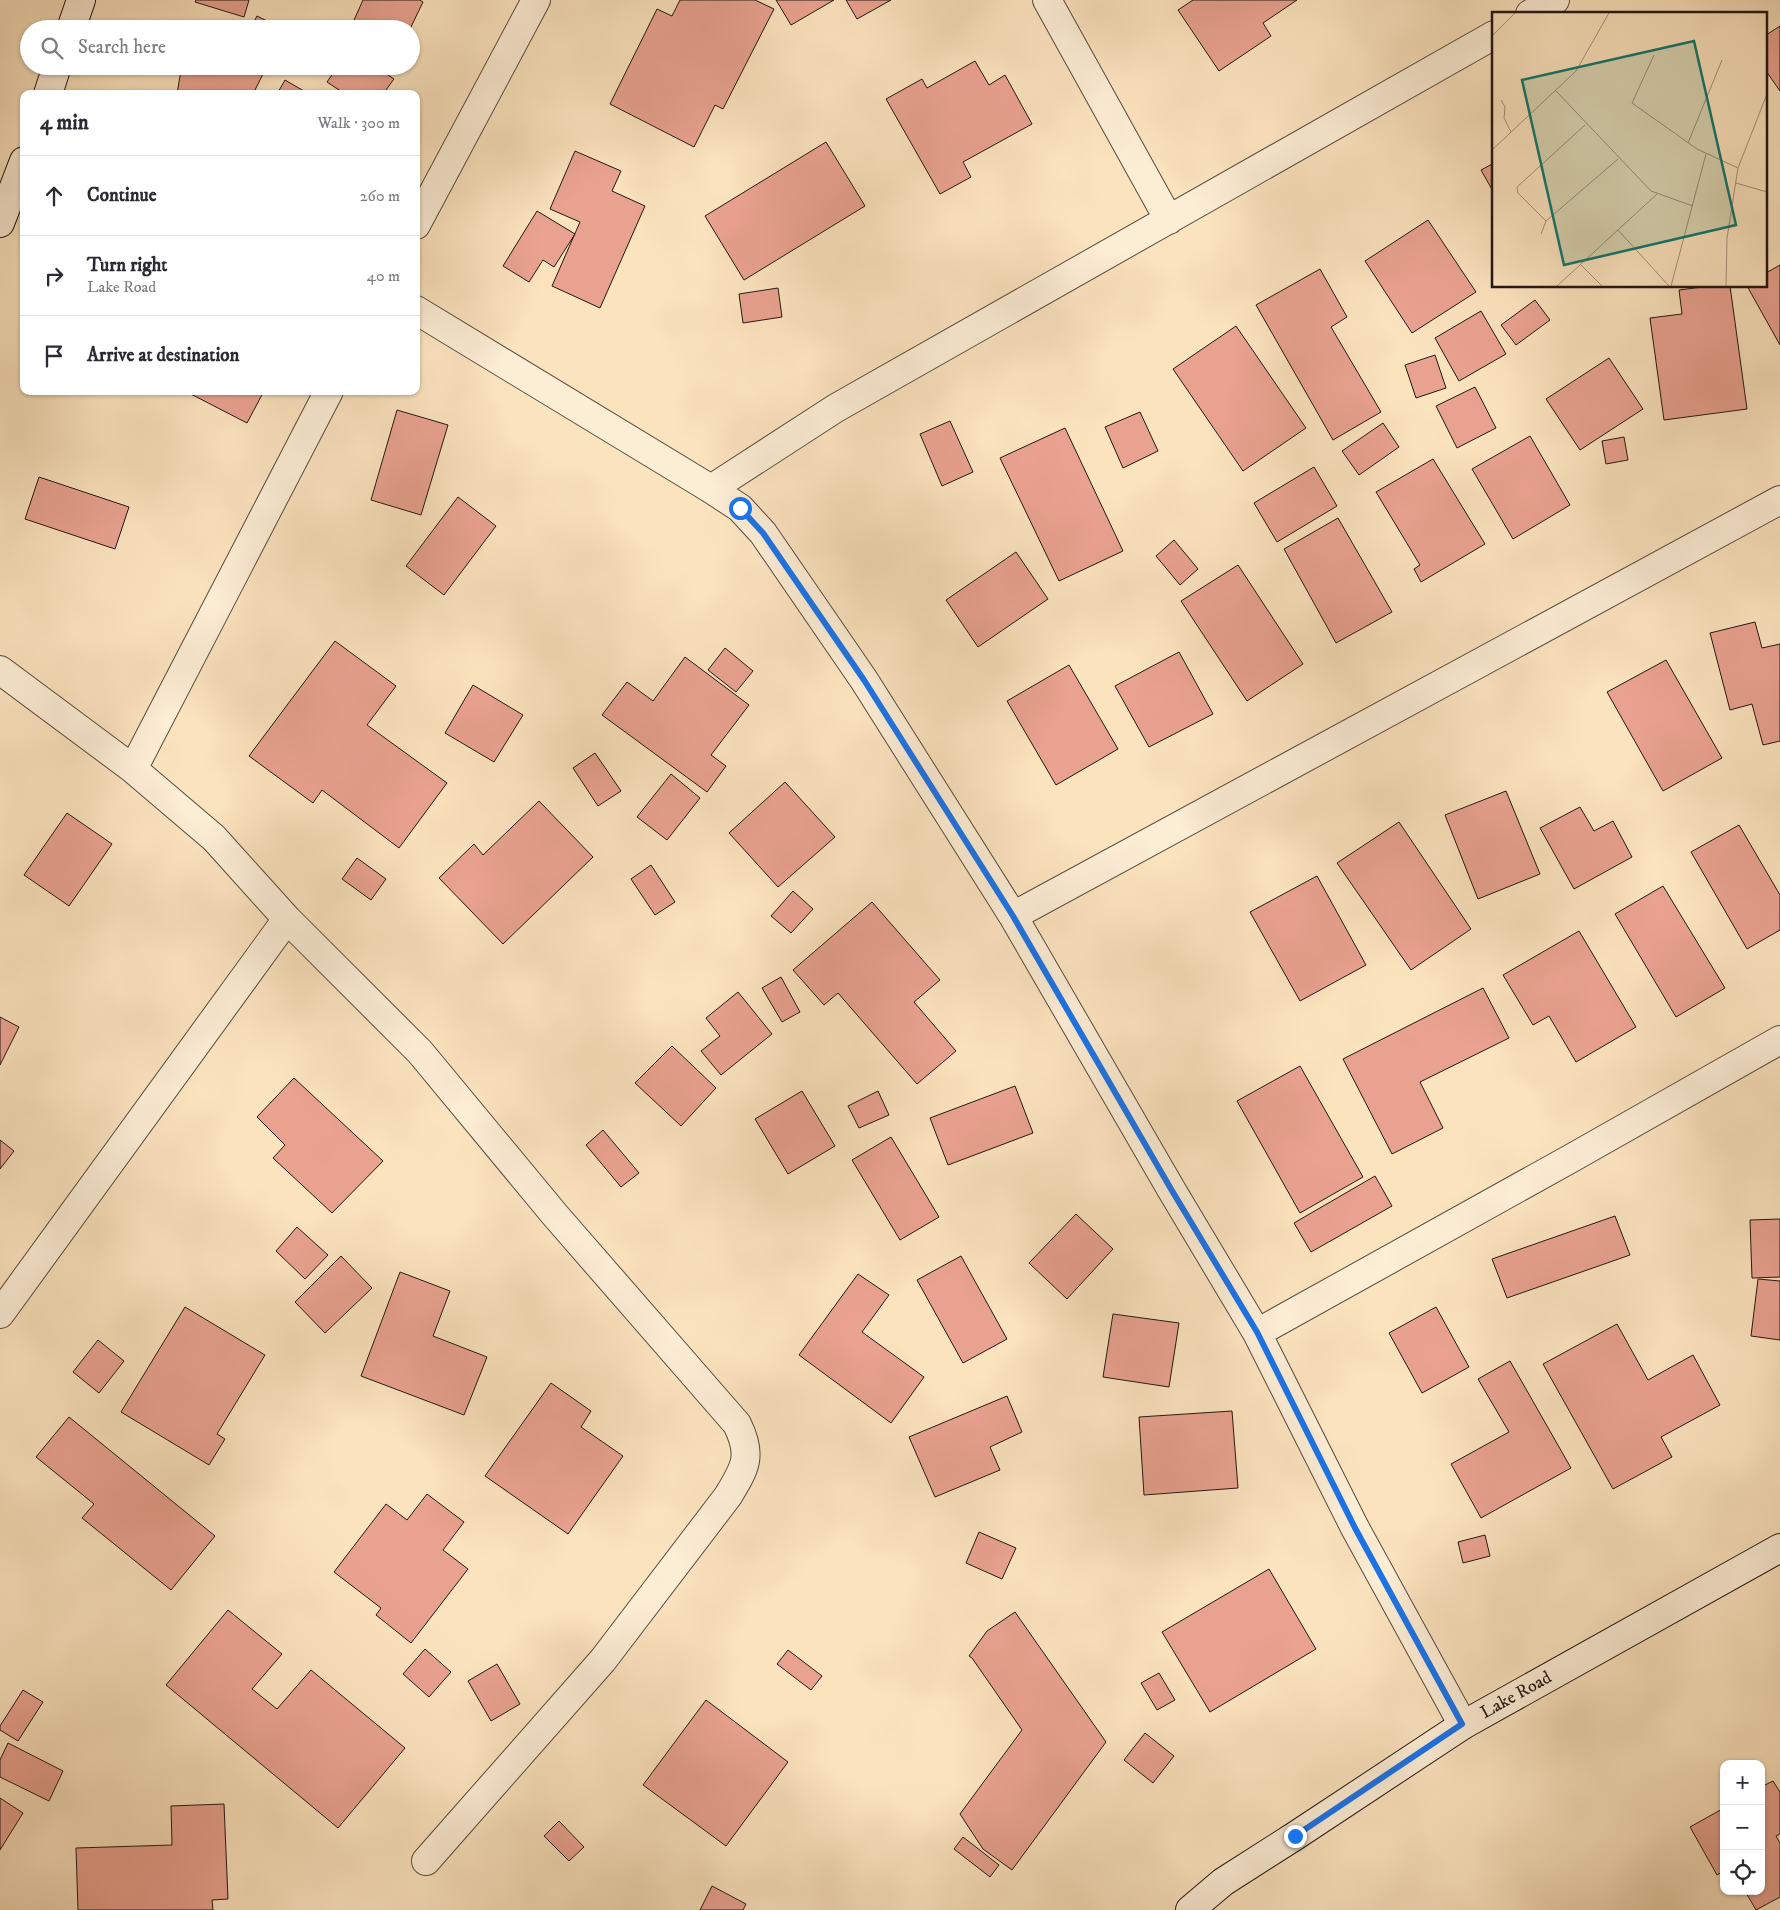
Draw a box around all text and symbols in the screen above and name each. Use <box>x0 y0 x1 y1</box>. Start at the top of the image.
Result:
inset map <box>1492 12 1768 288</box>
search box <box>20 20 420 75</box>
icon: search <box>38 34 66 62</box>
text: Search here <box>78 36 166 59</box>
text: 4 min <box>40 110 89 136</box>
text: Walk · 300 m <box>317 113 400 133</box>
icon: ahead <box>40 182 68 210</box>
text: Continue <box>87 184 157 207</box>
text: 260 m <box>360 186 400 206</box>
text: Turn right <box>87 254 167 277</box>
icon: right <box>40 262 68 290</box>
text: 40 m <box>367 266 400 286</box>
text: Lake Road <box>87 277 156 297</box>
icon: arrive <box>40 342 68 370</box>
text: Arrive at destination <box>87 344 239 367</box>
route start <box>729 497 752 520</box>
street label: Lake Road <box>1477 1667 1556 1724</box>
map controls <box>1720 1760 1765 1895</box>
button: + <box>1720 1760 1765 1805</box>
button: − <box>1720 1805 1765 1850</box>
route end <box>1284 1825 1307 1848</box>
button: locate <box>1720 1850 1765 1895</box>

